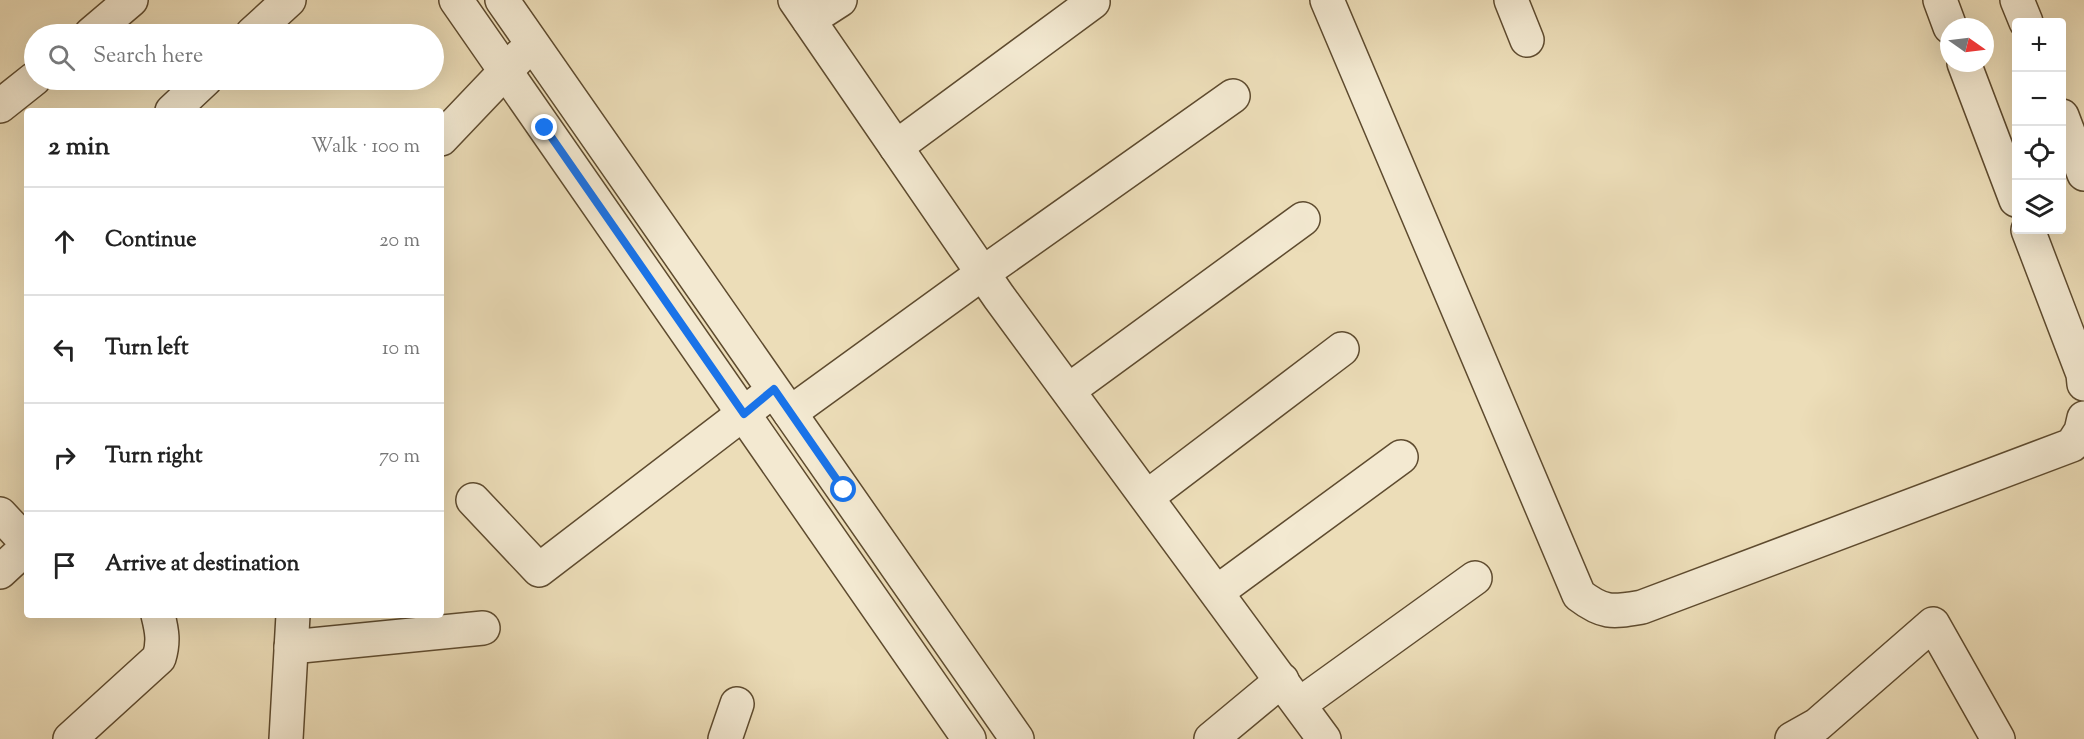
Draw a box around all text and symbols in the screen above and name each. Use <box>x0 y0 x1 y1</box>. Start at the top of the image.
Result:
north arrow <box>1940 18 1994 72</box>
map controls <box>2012 18 2066 234</box>
button: + <box>2012 18 2066 72</box>
search box <box>24 24 444 90</box>
icon: search <box>45 41 78 74</box>
text: Search here <box>93 41 203 73</box>
button: − <box>2012 72 2066 126</box>
route end <box>531 114 557 140</box>
button: locate <box>2012 126 2066 180</box>
text: 2 min <box>48 129 110 166</box>
text: Walk · 100 m <box>311 133 420 162</box>
button: layers <box>2012 180 2066 234</box>
icon: ahead <box>48 225 81 258</box>
text: Continue <box>105 225 196 257</box>
text: 20 m <box>379 227 420 256</box>
icon: left <box>48 333 81 366</box>
text: Turn left <box>105 333 188 365</box>
text: 10 m <box>382 335 420 364</box>
icon: right <box>48 441 81 474</box>
text: Turn right <box>105 441 202 473</box>
text: 70 m <box>379 443 420 472</box>
route start <box>830 476 856 502</box>
icon: arrive <box>48 549 81 582</box>
text: Arrive at destination <box>105 549 300 581</box>

